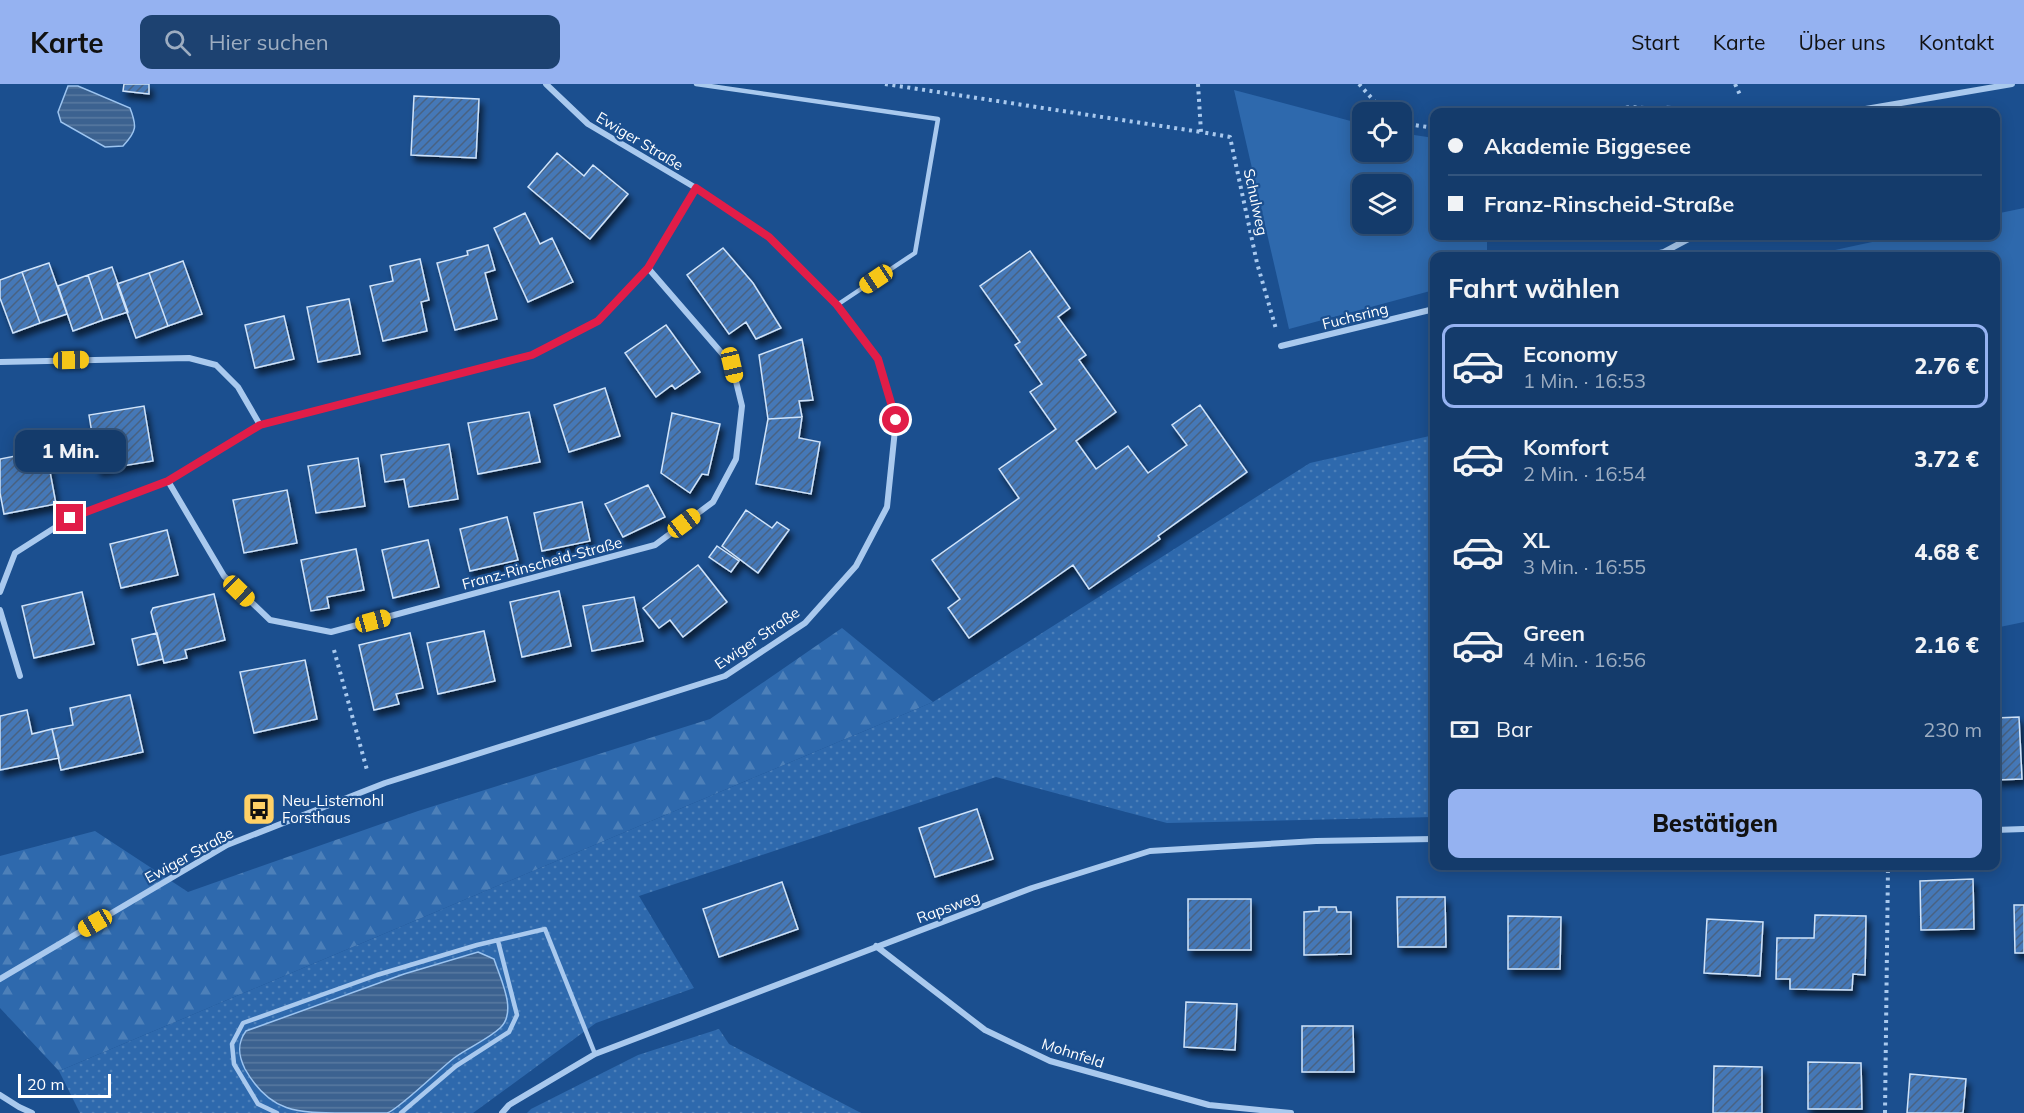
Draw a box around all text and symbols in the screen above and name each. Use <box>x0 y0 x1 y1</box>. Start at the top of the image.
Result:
search box <box>140 15 560 69</box>
text: Karte <box>30 25 104 60</box>
icon: search <box>161 26 194 59</box>
text: Hier suchen <box>209 28 329 56</box>
text: Start <box>1631 29 1680 55</box>
text: Karte <box>1713 29 1765 55</box>
text: Über uns <box>1798 29 1886 55</box>
text: Kontakt <box>1919 29 1994 55</box>
map controls <box>1352 102 1412 234</box>
button: locate <box>1352 102 1412 162</box>
street label: Ewiger Straße <box>593 107 687 175</box>
text: Akademie Biggesee <box>1484 132 1691 160</box>
street label: Schulweg <box>1240 167 1272 237</box>
button: layers <box>1352 174 1412 234</box>
text: Franz-Rinscheid-Straße <box>1484 190 1734 218</box>
car <box>856 261 896 297</box>
text: Fahrt wählen <box>1448 271 1620 305</box>
street label: Fuchsring <box>1320 299 1390 333</box>
icon: car <box>1451 339 1505 393</box>
text: Economy <box>1523 340 1618 368</box>
car <box>719 345 745 385</box>
car <box>53 351 89 369</box>
text: 2.76 € <box>1914 352 1979 380</box>
text: 1 Min. · 16:53 <box>1523 368 1646 393</box>
route start <box>882 406 909 433</box>
callout: 1 Min. <box>14 431 125 473</box>
icon: car <box>1451 432 1505 486</box>
text: Komfort <box>1523 433 1609 461</box>
text: 1 Min. <box>41 438 100 463</box>
text: 3.72 € <box>1914 445 1979 473</box>
text: 2 Min. · 16:54 <box>1523 461 1646 486</box>
route end <box>56 504 83 531</box>
car <box>664 505 704 541</box>
icon: car <box>1451 525 1505 579</box>
text: XL <box>1523 526 1550 554</box>
street label: Franz-Rinscheid-Straße <box>460 532 624 594</box>
text: 4.68 € <box>1914 538 1979 566</box>
text: 3 Min. · 16:55 <box>1523 554 1646 579</box>
car <box>220 572 258 610</box>
street label: Ewiger Straße <box>711 603 803 673</box>
car <box>353 608 393 634</box>
icon: car <box>1451 618 1505 672</box>
text: Green <box>1523 619 1585 647</box>
text: 2.16 € <box>1914 631 1979 659</box>
text: 4 Min. · 16:56 <box>1523 647 1646 672</box>
icon: cash <box>1448 713 1481 746</box>
text: Bar <box>1496 715 1532 743</box>
text: 230 m <box>1923 717 1982 742</box>
button: Bestätigen <box>1448 789 1982 858</box>
bus stop icon: Neu-Listernohl Forsthaus <box>241 791 277 827</box>
place label: Neu-Listernohl Forsthaus <box>282 791 384 827</box>
street label: Ewiger Straße <box>141 823 237 887</box>
street label: Rapsweg <box>914 887 982 927</box>
car <box>75 906 115 940</box>
street label: Mohnfeld <box>1039 1034 1107 1072</box>
scale bar <box>18 1071 111 1098</box>
text: 20 m <box>27 1074 64 1094</box>

